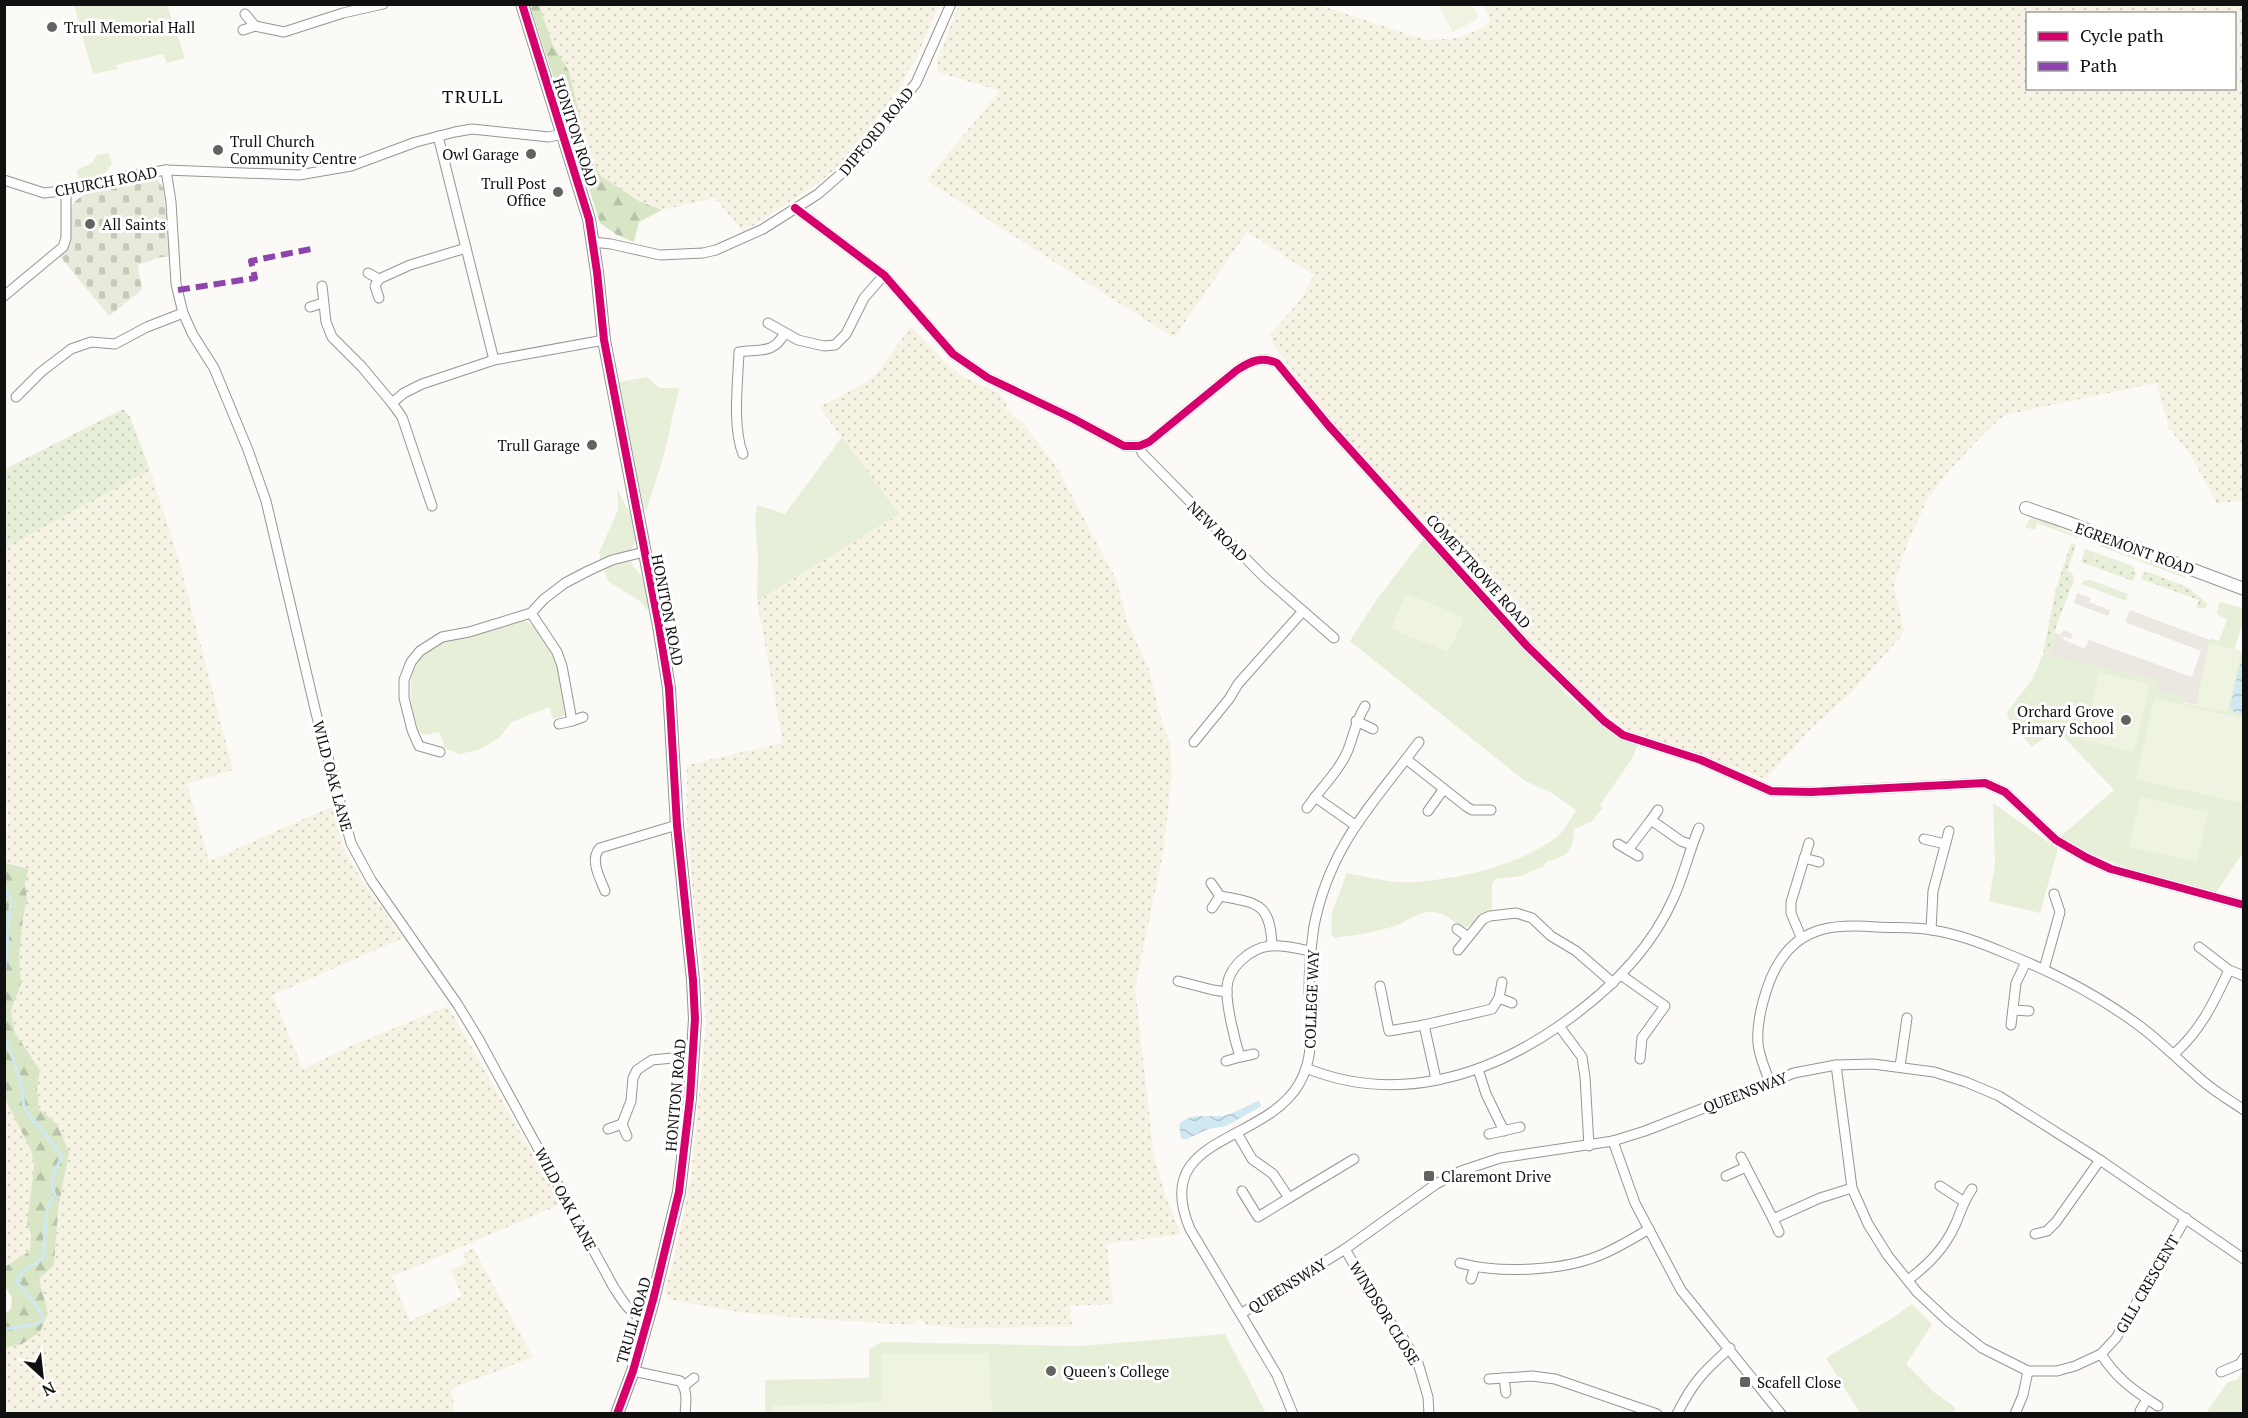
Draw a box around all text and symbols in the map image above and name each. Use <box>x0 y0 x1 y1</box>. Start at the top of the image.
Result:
legend <box>2026 12 2236 90</box>
place label: Trull Memorial Hall <box>64 17 195 37</box>
marker: Trull Memorial Hall <box>45 20 59 34</box>
text: Cycle path <box>2080 23 2164 47</box>
text: Path <box>2080 53 2117 77</box>
street label: HONITON ROAD <box>549 75 603 189</box>
street label: DIPFORD ROAD <box>834 83 918 179</box>
district label: TRULL <box>442 84 504 108</box>
place label: Trull Church Community Centre <box>230 131 357 168</box>
marker: Trull Church Community Centre <box>211 143 225 157</box>
place label: Owl Garage <box>442 144 519 164</box>
marker: Owl Garage <box>524 147 538 161</box>
street label: CHURCH ROAD <box>53 161 159 201</box>
place label: Trull Post Office <box>481 173 546 210</box>
marker: Trull Post Office <box>551 185 565 199</box>
place label: All Saints <box>102 214 166 234</box>
marker: All Saints <box>83 217 97 231</box>
place label: Trull Garage <box>497 435 580 455</box>
marker: Trull Garage <box>585 438 599 452</box>
street label: NEW ROAD <box>1183 496 1253 566</box>
street label: COMEYTROWE ROAD <box>1422 510 1536 632</box>
street label: EGREMONT ROAD <box>2073 517 2197 579</box>
street label: HONITON ROAD <box>647 553 689 667</box>
place label: Orchard Grove Primary School <box>2012 701 2114 738</box>
marker: Orchard Grove Primary School <box>2119 713 2133 727</box>
street label: WILD OAK LANE <box>309 718 357 834</box>
street label: COLLEGE WAY <box>1299 949 1323 1049</box>
street label: HONITON ROAD <box>660 1038 690 1152</box>
street label: QUEENSWAY <box>1700 1067 1790 1117</box>
street label: WILD OAK LANE <box>530 1144 602 1254</box>
place label: Claremont Drive <box>1441 1166 1551 1186</box>
marker: Claremont Drive <box>1422 1169 1436 1183</box>
street label: GILL CRESCENT <box>2111 1231 2183 1337</box>
street label: QUEENSWAY <box>1244 1253 1330 1317</box>
street label: WINDSOR CLOSE <box>1345 1257 1425 1369</box>
street label: TRULL ROAD <box>611 1274 655 1366</box>
north arrow <box>12 1346 72 1406</box>
place label: Queen's College <box>1063 1361 1169 1381</box>
marker: Queen's College <box>1044 1364 1058 1378</box>
place label: Scafell Close <box>1757 1372 1841 1392</box>
marker: Scafell Close <box>1738 1375 1752 1389</box>
text: N <box>38 1377 59 1402</box>

